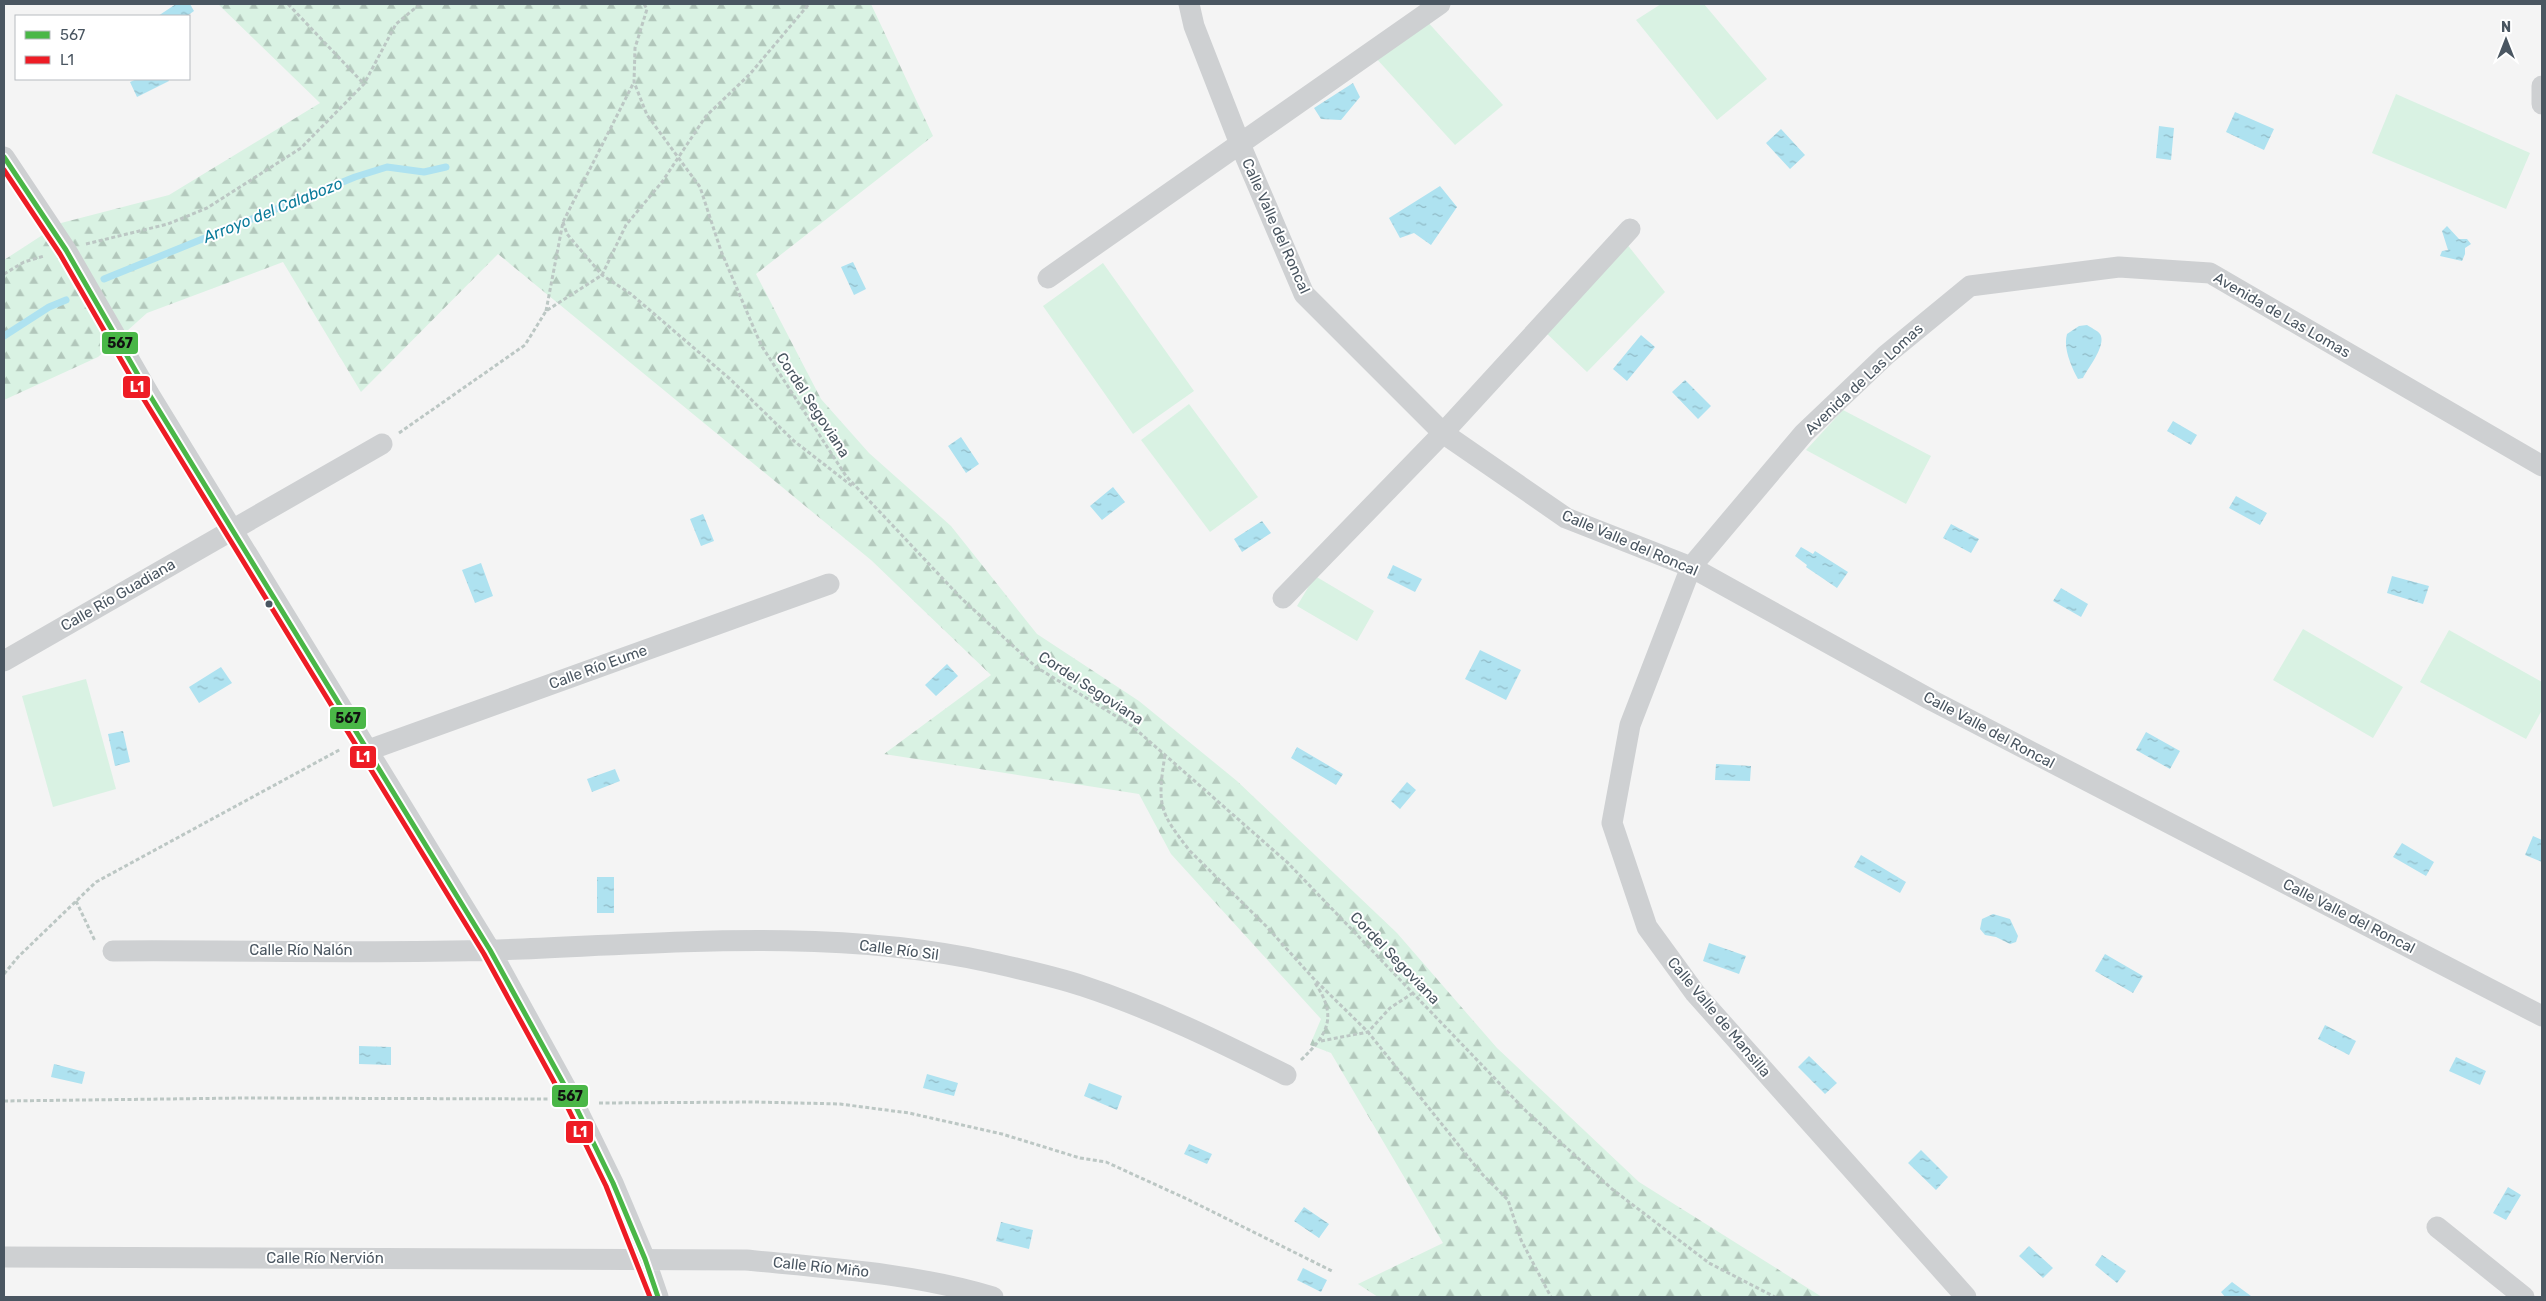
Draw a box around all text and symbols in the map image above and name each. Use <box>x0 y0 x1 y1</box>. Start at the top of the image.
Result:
legend <box>15 15 190 80</box>
north arrow <box>2481 15 2531 65</box>
text: N <box>2501 19 2511 36</box>
text: 567 <box>60 26 85 44</box>
text: L1 <box>60 51 74 69</box>
street label: Calle Valle del Roncal <box>1238 156 1314 296</box>
water label: Arroyo del Calabozo <box>200 173 346 247</box>
street label: Avenida de Las Lomas <box>2210 268 2354 362</box>
street label: Avenida de Las Lomas <box>1801 319 1927 438</box>
line badge: 567 <box>101 331 139 355</box>
text: 567 <box>107 335 133 352</box>
street label: Cordel Segoviana <box>772 349 854 461</box>
line badge: L1 <box>122 375 151 399</box>
text: L1 <box>130 379 144 396</box>
street label: Calle Valle del Roncal <box>1559 506 1701 580</box>
street label: Calle Río Guadiana <box>58 555 178 635</box>
unlabelled marker <box>264 599 274 609</box>
street label: Calle Río Eume <box>546 641 650 693</box>
street label: Cordel Segoviana <box>1035 647 1147 729</box>
street label: Calle Valle del Roncal <box>1920 688 2058 772</box>
line badge: 567 <box>329 706 367 730</box>
text: 567 <box>335 710 361 727</box>
line badge: L1 <box>349 745 377 769</box>
text: L1 <box>356 749 370 766</box>
street label: Calle Valle del Roncal <box>2280 875 2418 957</box>
street label: Cordel Segoviana <box>1346 908 1444 1008</box>
street label: Calle Río Sil <box>858 936 940 964</box>
street label: Calle Río Nalón <box>249 941 353 959</box>
street label: Calle Valle de Mansilla <box>1664 953 1774 1081</box>
line badge: 567 <box>551 1084 589 1108</box>
text: 567 <box>557 1088 583 1105</box>
line badge: L1 <box>565 1120 594 1144</box>
text: L1 <box>573 1124 587 1141</box>
street label: Calle Río Nervión <box>266 1249 384 1267</box>
street label: Calle Río Miño <box>772 1253 870 1281</box>

